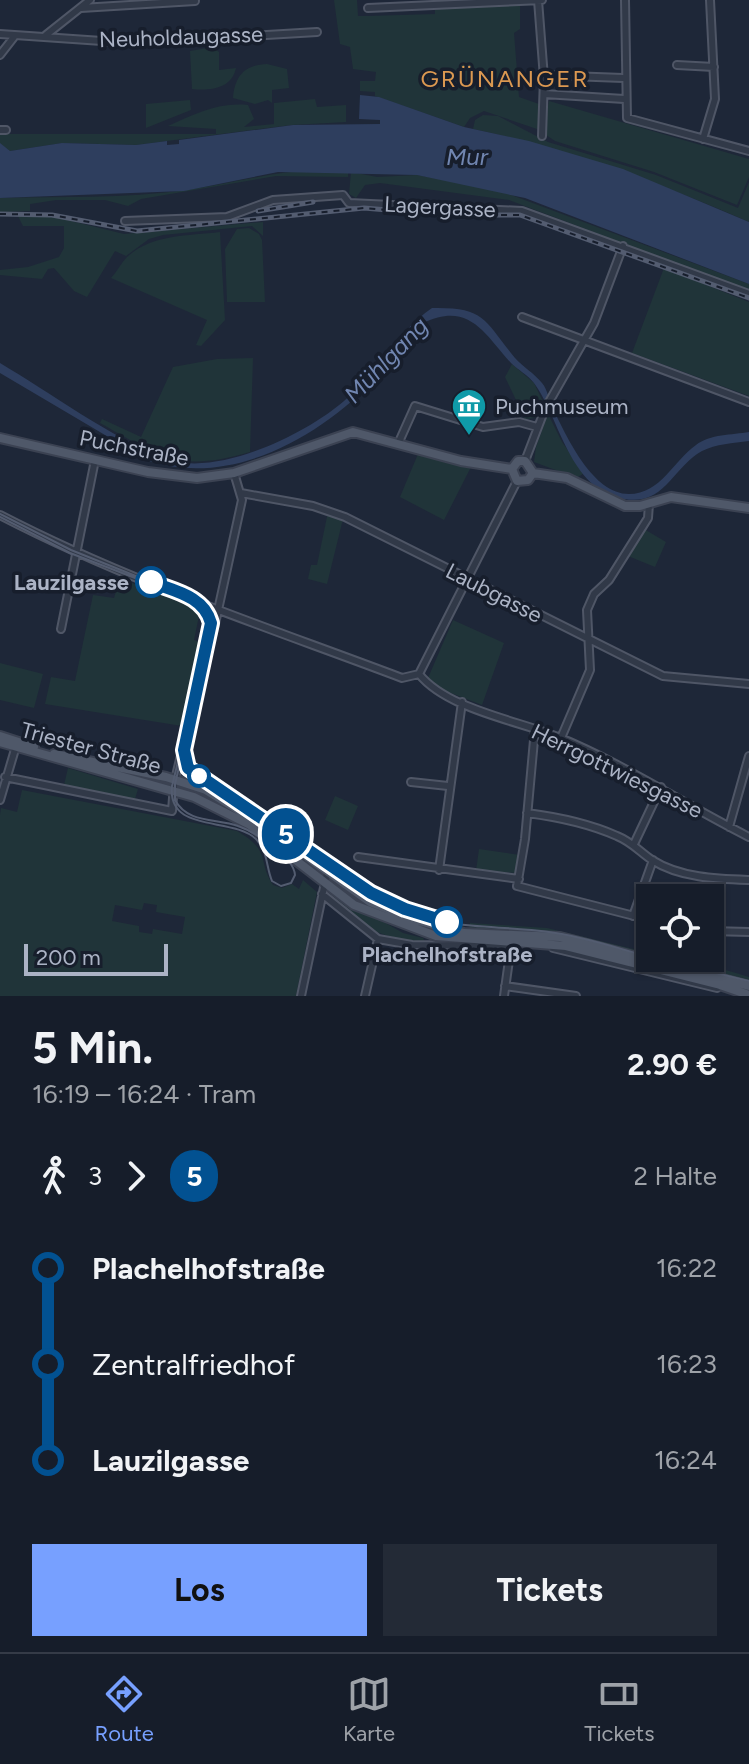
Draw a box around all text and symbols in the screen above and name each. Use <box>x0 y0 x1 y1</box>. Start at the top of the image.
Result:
street label: Neuholdaugasse <box>98 21 264 53</box>
district label: GRÜNANGER <box>420 64 590 93</box>
water label: Mur <box>446 142 489 171</box>
street label: Lagergasse <box>384 191 496 223</box>
water label: Mühlgang <box>338 311 434 409</box>
museum icon: Puchmuseum <box>450 387 488 437</box>
place label: Puchmuseum <box>495 393 628 420</box>
street label: Puchstraße <box>77 424 191 472</box>
street label: Laubgasse <box>441 557 547 629</box>
marker: Lauzilgasse <box>136 567 166 597</box>
place label: Lauzilgasse <box>14 569 129 596</box>
street label: Triester Straße <box>18 716 164 780</box>
street label: Herrgottwiesgasse <box>527 718 707 824</box>
unlabelled marker <box>188 765 210 787</box>
line badge: 5 <box>260 808 312 860</box>
text: 5 <box>278 817 294 851</box>
map controls <box>636 884 724 972</box>
button: locate <box>636 884 724 972</box>
marker: Plachelhofstraße <box>432 907 462 937</box>
scale bar <box>24 940 168 976</box>
place label: Plachelhofstraße <box>362 941 532 968</box>
text: 200 m <box>36 944 101 971</box>
text: 5 Min. <box>32 1021 153 1074</box>
text: 2.90 € <box>627 1046 717 1083</box>
text: 16:19 – 16:24 · Tram <box>32 1078 256 1110</box>
icon: walk <box>32 1154 76 1198</box>
icon: forward <box>114 1154 158 1198</box>
text: 5 <box>186 1159 202 1193</box>
text: 3 <box>88 1160 102 1192</box>
text: 2 Halte <box>634 1160 717 1192</box>
text: Plachelhofstraße <box>92 1250 325 1287</box>
text: 16:22 <box>656 1252 717 1284</box>
text: Zentralfriedhof <box>92 1346 295 1383</box>
text: 16:23 <box>656 1348 717 1380</box>
text: Lauzilgasse <box>92 1442 249 1479</box>
text: 16:24 <box>654 1444 717 1476</box>
button: Los <box>32 1544 367 1636</box>
button: Tickets <box>383 1544 717 1636</box>
tab: Route <box>95 1672 154 1747</box>
tab: Karte <box>343 1672 395 1747</box>
tab: Tickets <box>584 1672 654 1747</box>

